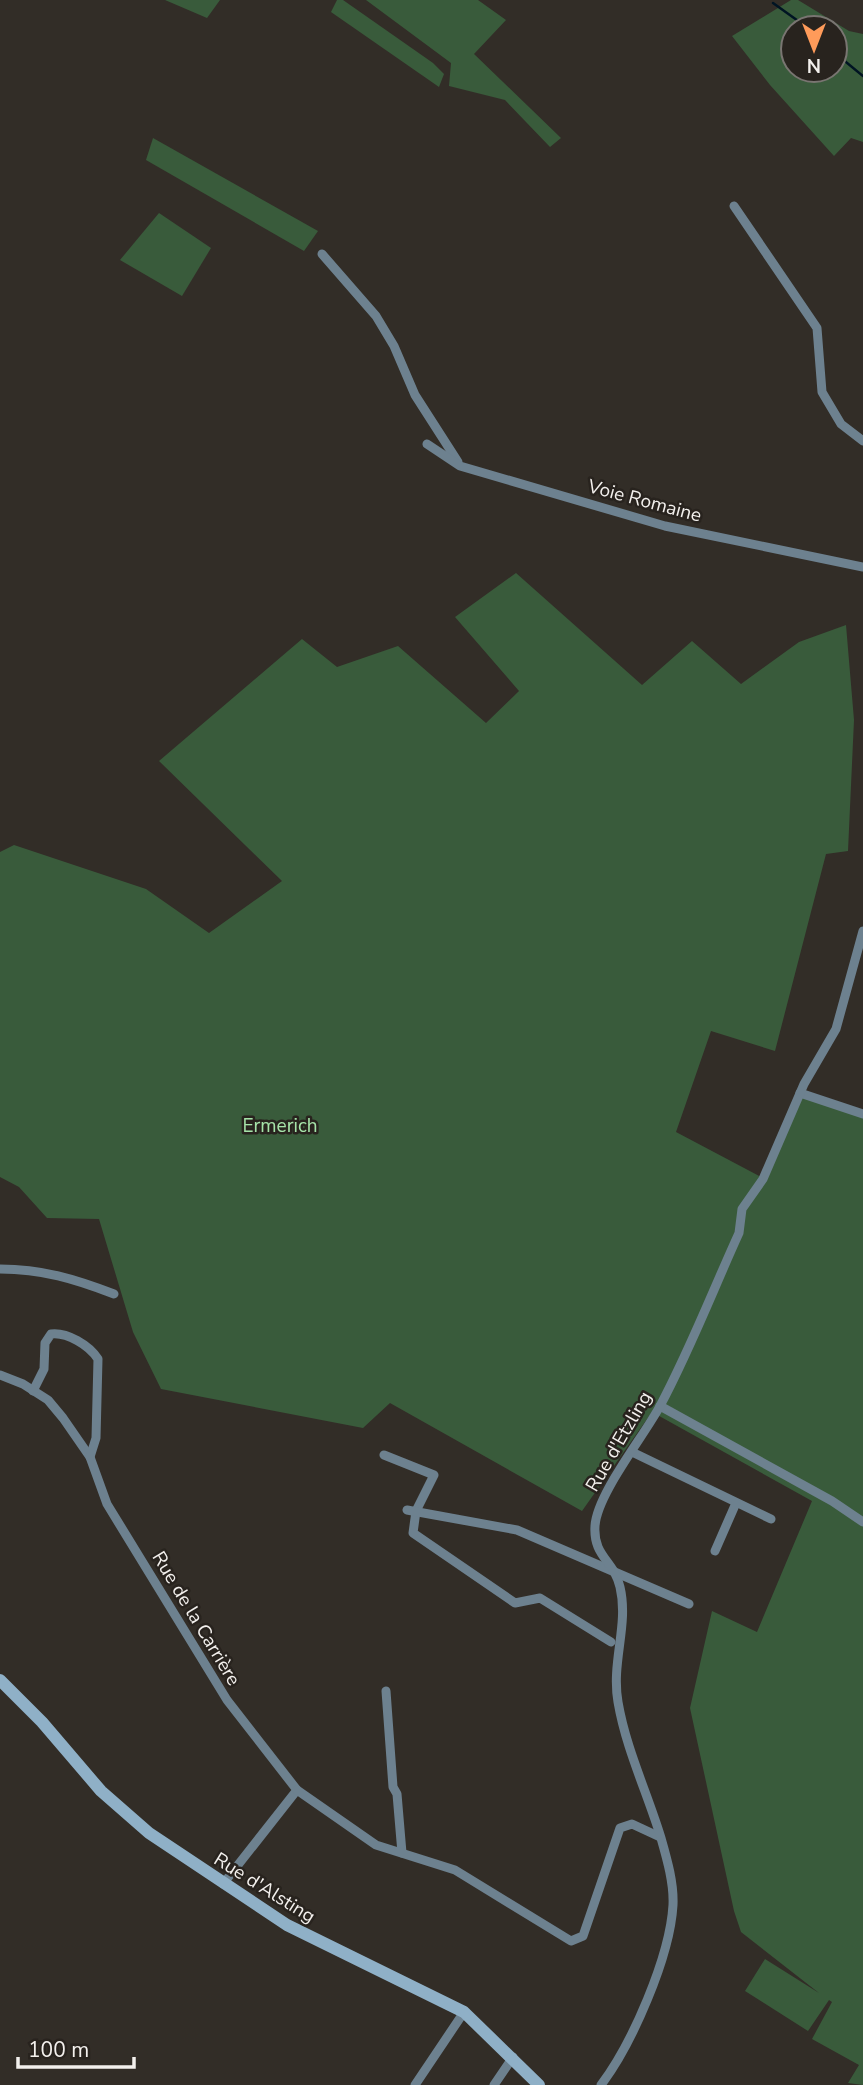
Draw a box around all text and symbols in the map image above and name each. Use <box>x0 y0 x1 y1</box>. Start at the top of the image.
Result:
north arrow <box>779 14 849 84</box>
text: N <box>807 52 821 78</box>
street label: Voie Romaine <box>584 473 704 529</box>
park label: Ermerich <box>242 1113 318 1139</box>
street label: Rue d'Etzling <box>580 1386 658 1497</box>
street label: Rue de la Carrière <box>146 1546 247 1691</box>
street label: Rue d'Alsting <box>209 1846 320 1929</box>
scale bar <box>18 2025 133 2070</box>
text: 100 m <box>28 2036 89 2064</box>

